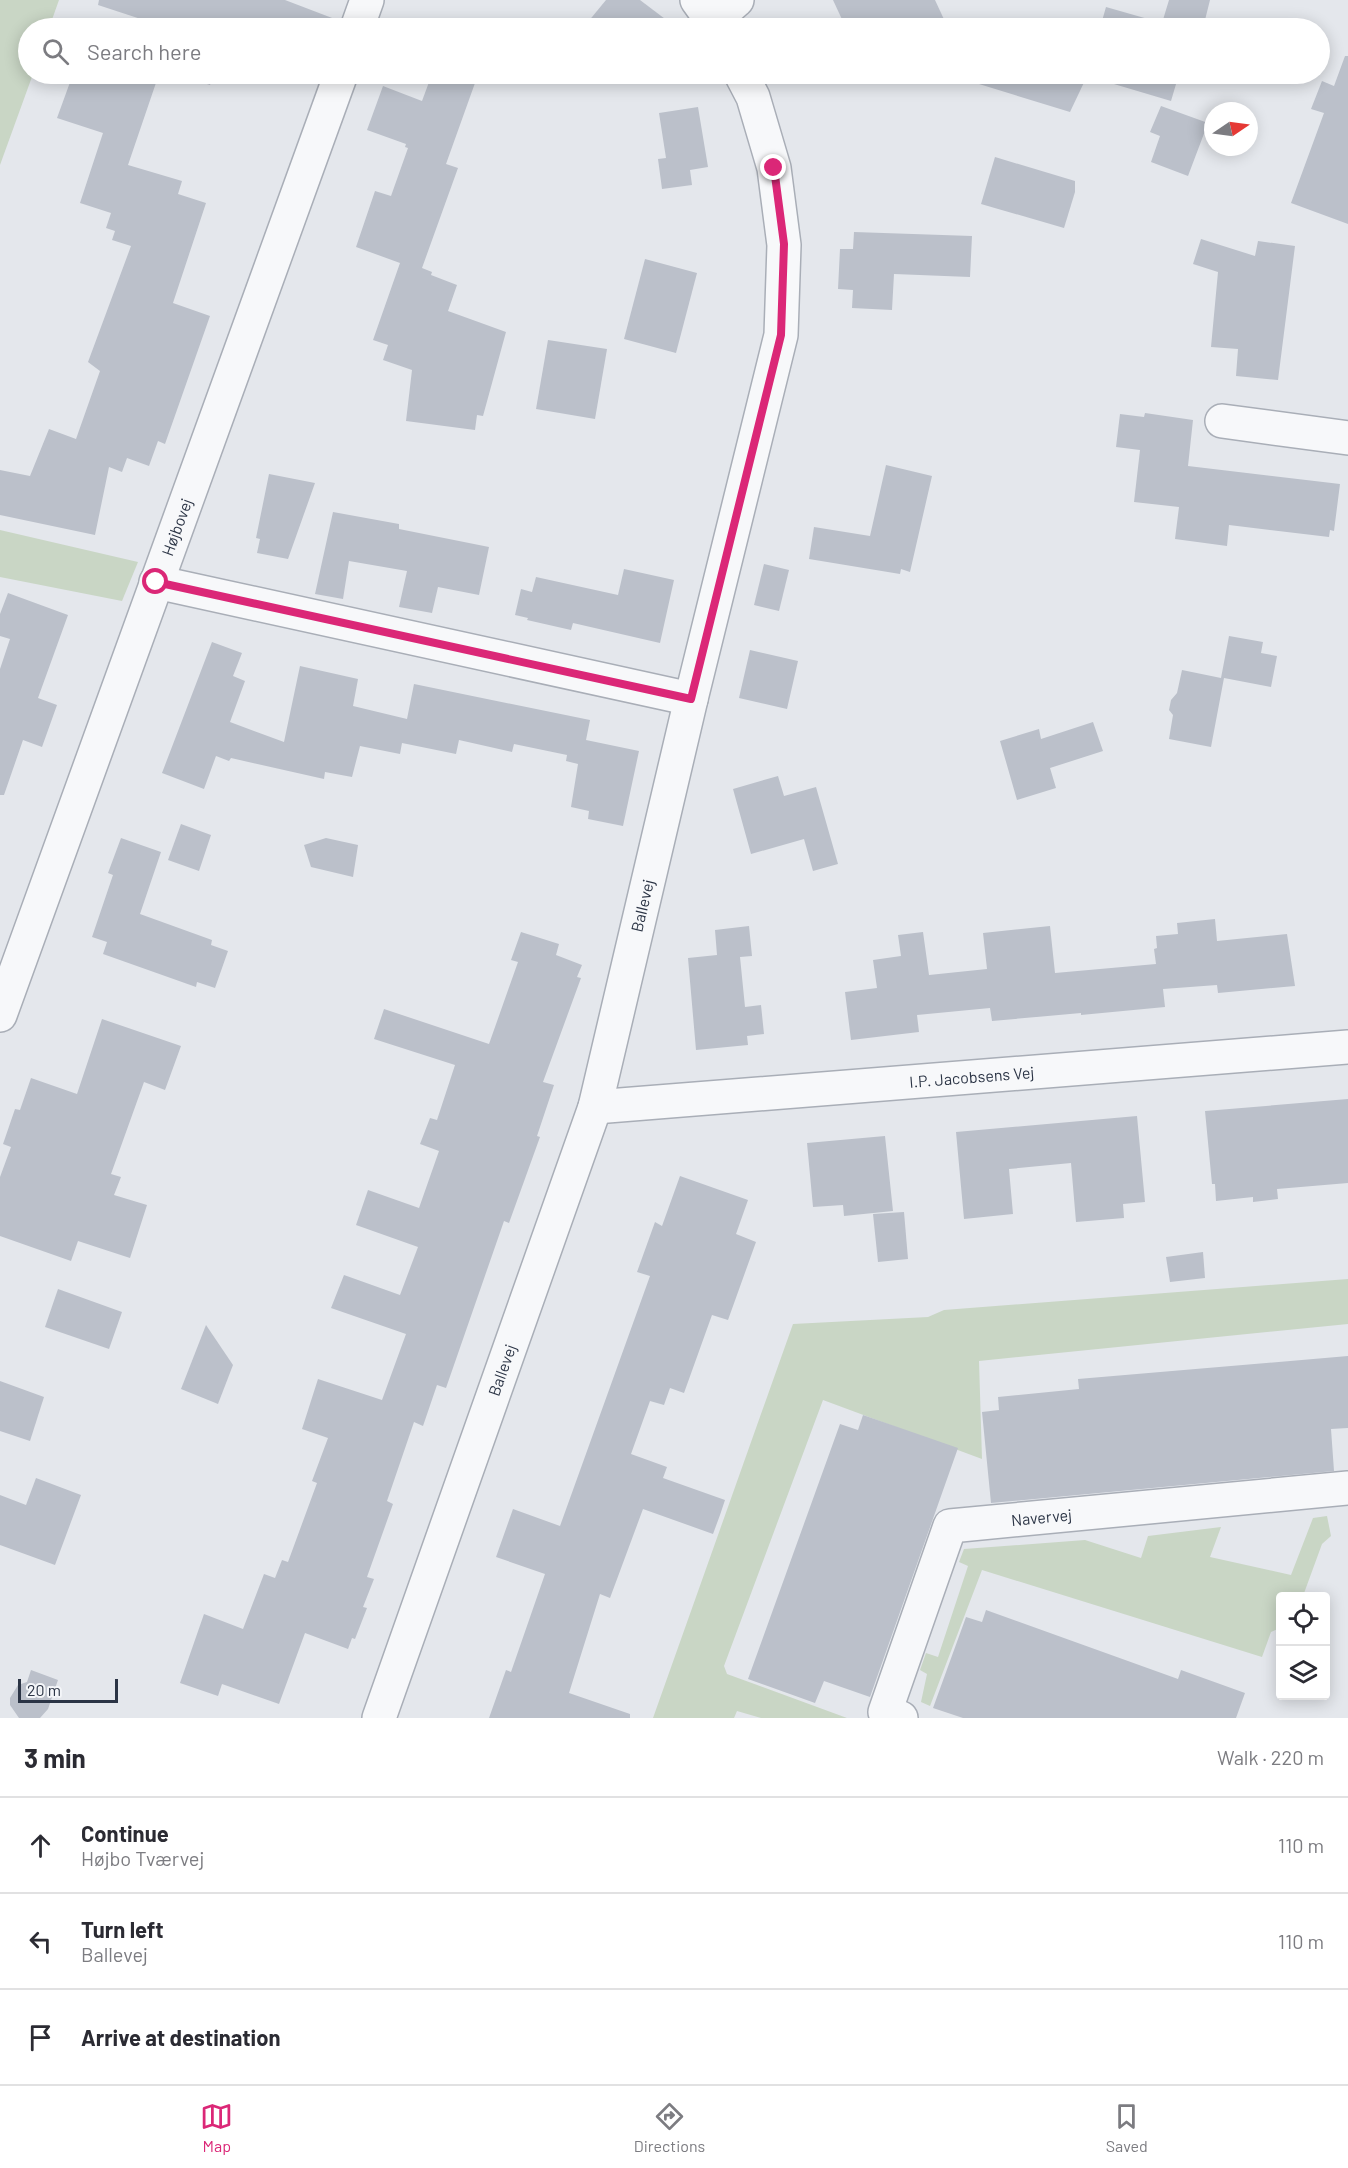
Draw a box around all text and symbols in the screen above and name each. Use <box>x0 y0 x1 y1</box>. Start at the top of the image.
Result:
search box <box>18 18 1330 84</box>
icon: search <box>39 35 72 68</box>
text: Search here <box>87 38 201 64</box>
north arrow <box>1204 102 1258 156</box>
route end <box>760 154 786 180</box>
street label: Højbovej <box>157 496 195 558</box>
route start <box>142 568 168 594</box>
street label: Ballevej <box>627 877 657 934</box>
street label: I.P. Jacobsens Vej <box>909 1062 1035 1091</box>
street label: Ballevej <box>484 1341 519 1398</box>
street label: Navervej <box>1010 1504 1073 1529</box>
map controls <box>1276 1592 1330 1700</box>
button: locate <box>1276 1592 1330 1646</box>
button: layers <box>1276 1646 1330 1700</box>
scale bar <box>18 1676 118 1704</box>
text: 20 m <box>27 1680 61 1699</box>
text: 3 min <box>24 1742 86 1773</box>
text: Walk · 220 m <box>1217 1745 1324 1769</box>
text: Continue <box>81 1820 169 1846</box>
icon: ahead <box>24 1829 57 1862</box>
text: 110 m <box>1278 1833 1324 1857</box>
text: Højbo Tværvej <box>81 1846 204 1870</box>
text: Turn left <box>81 1916 164 1942</box>
icon: left <box>24 1925 57 1958</box>
text: 110 m <box>1278 1929 1324 1953</box>
text: Ballevej <box>81 1942 148 1966</box>
icon: arrive <box>24 2021 57 2054</box>
text: Arrive at destination <box>81 2024 280 2050</box>
tab: Map <box>200 2100 233 2155</box>
tab: Directions <box>634 2100 705 2155</box>
tab: Saved <box>1106 2100 1148 2155</box>

